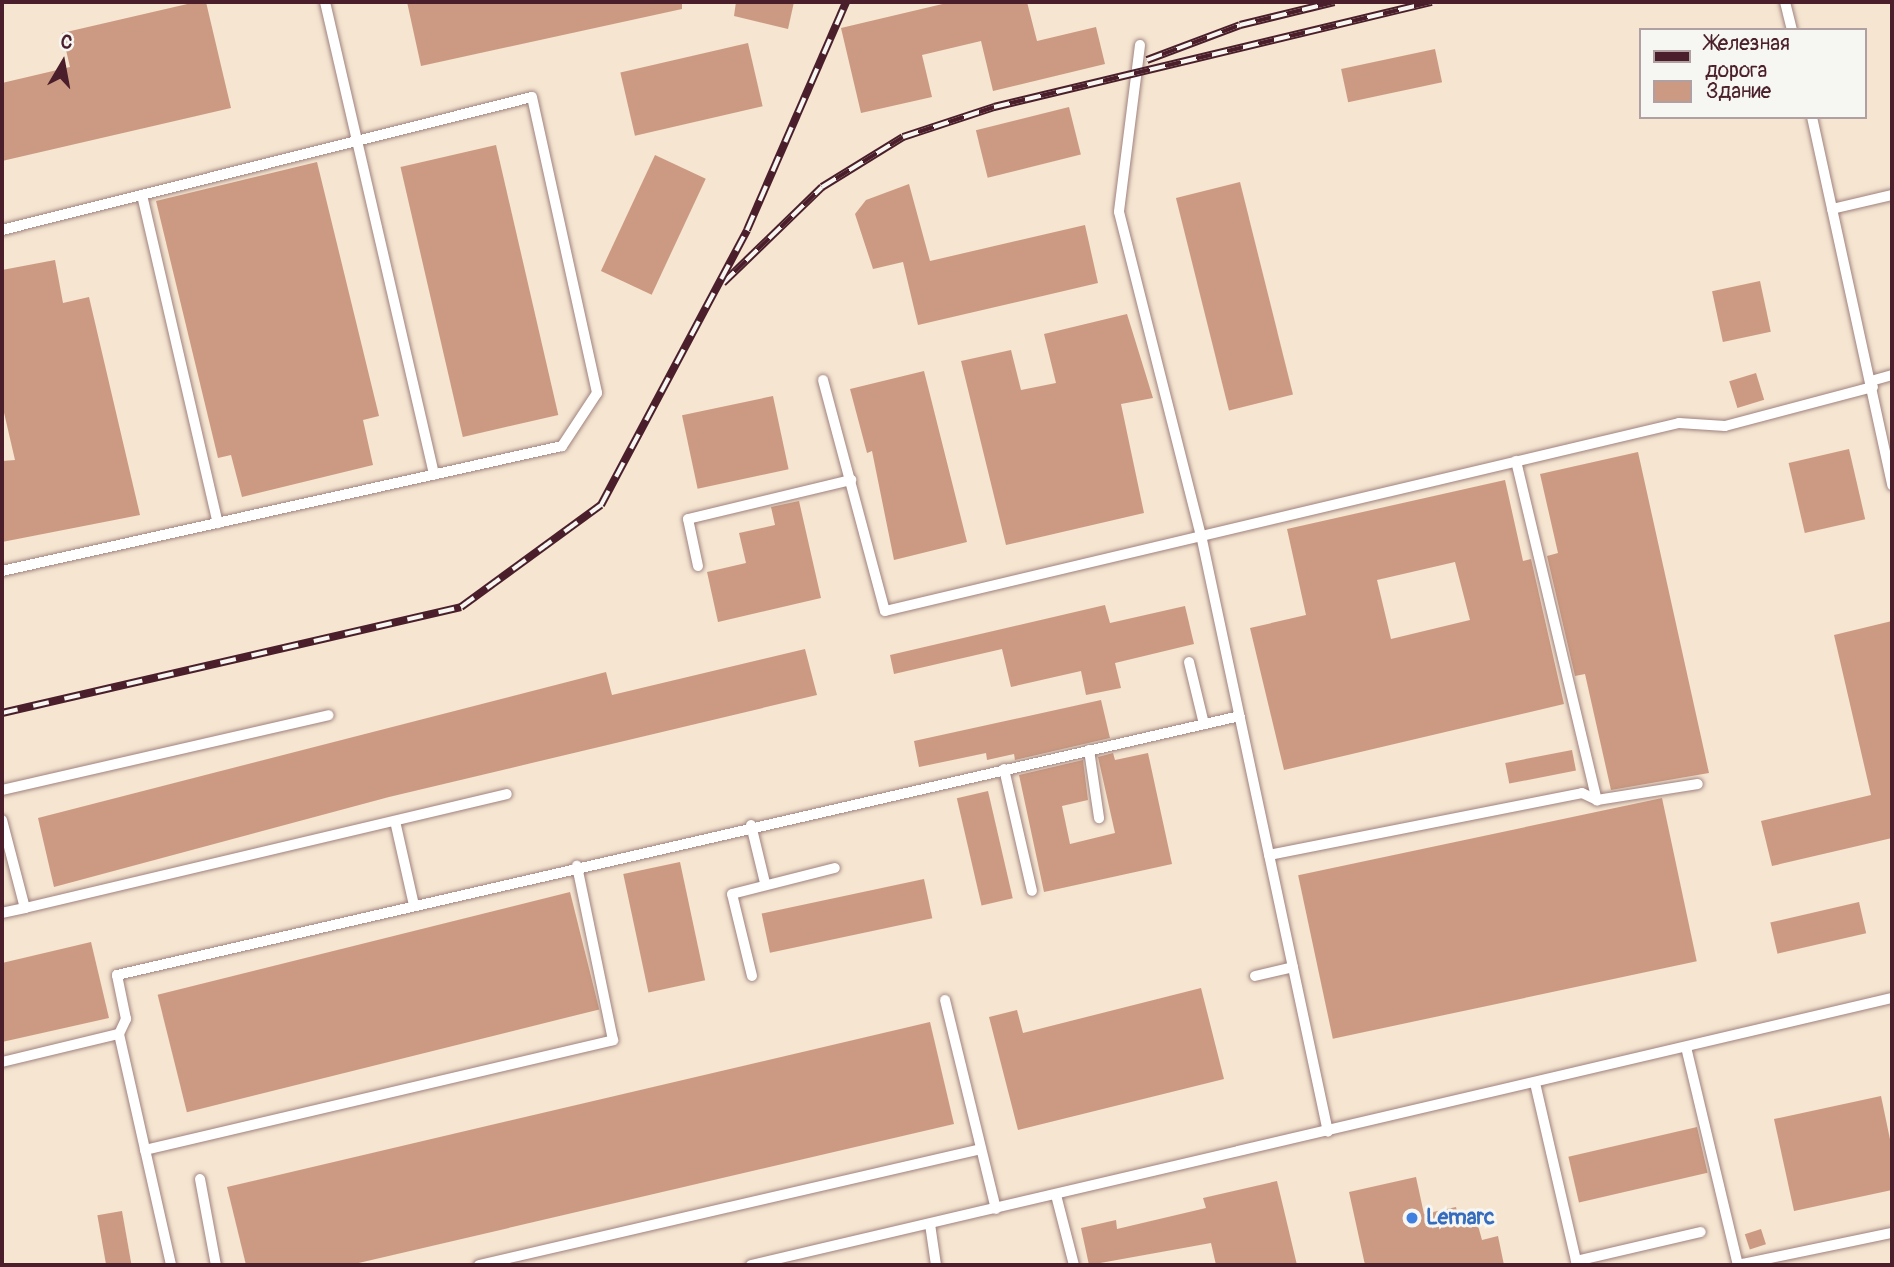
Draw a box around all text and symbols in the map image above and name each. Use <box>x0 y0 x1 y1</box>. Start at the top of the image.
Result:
north arrow <box>28 28 98 98</box>
legend <box>1638 28 1866 119</box>
text: С <box>59 29 75 55</box>
text: Железная дорога <box>1705 30 1790 84</box>
text: Здание <box>1706 78 1771 105</box>
place label: Lemarc <box>1426 1205 1495 1231</box>
marker: Lemarc <box>1404 1210 1420 1226</box>

